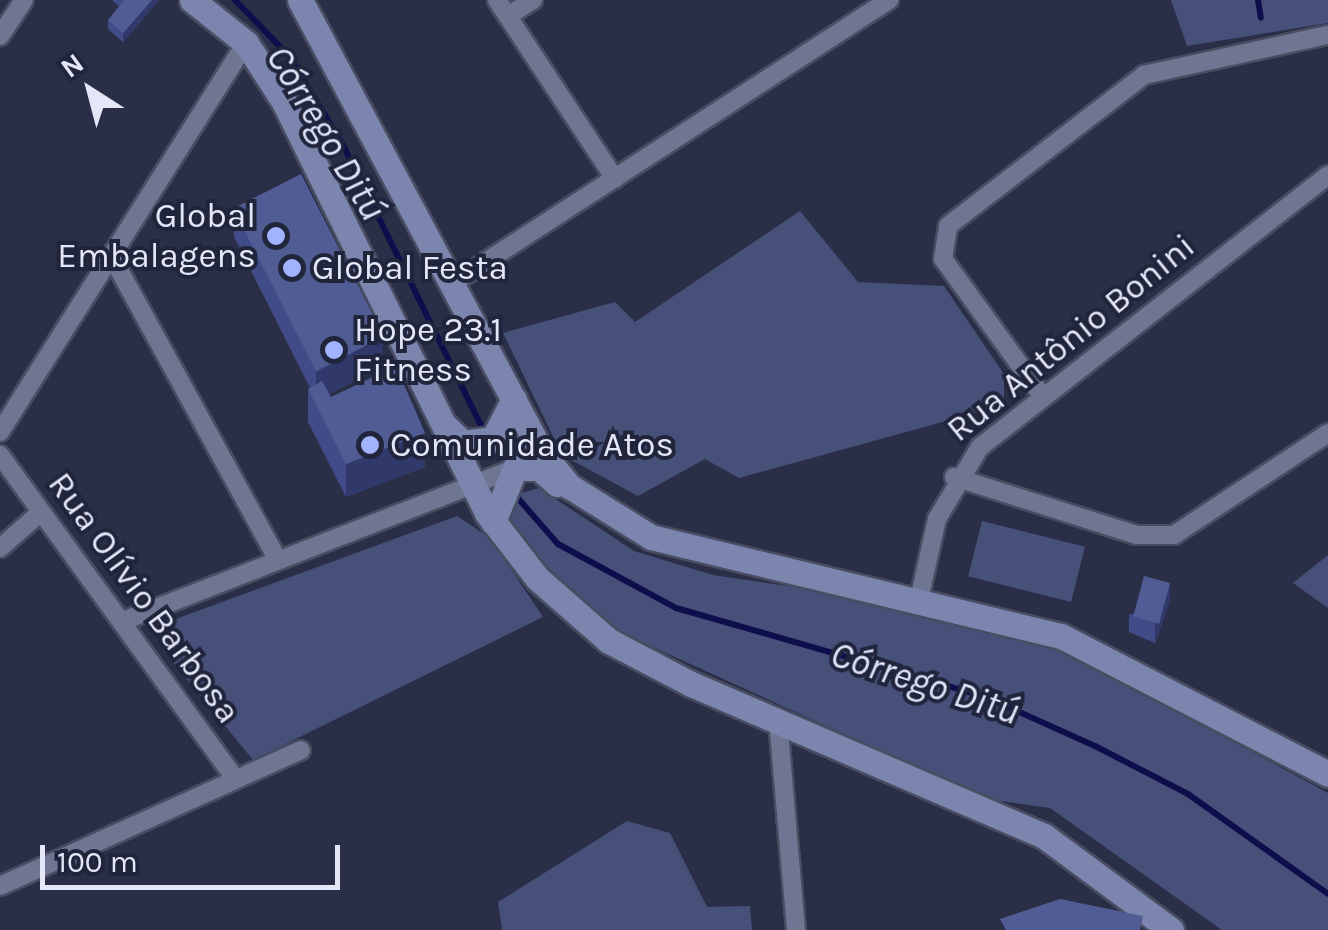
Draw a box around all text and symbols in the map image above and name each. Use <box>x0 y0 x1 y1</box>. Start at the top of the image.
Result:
water label: Córrego Ditú <box>256 37 396 229</box>
north arrow <box>40 40 140 140</box>
text: N <box>54 46 90 85</box>
place label: Global Embalagens <box>57 195 256 277</box>
marker: Global Embalagens <box>265 225 287 247</box>
street label: Rua Antônio Bonini <box>939 225 1203 451</box>
place label: Global Festa <box>312 247 508 289</box>
marker: Global Festa <box>281 257 303 279</box>
place label: Hope 23.1 Fitness <box>354 309 502 391</box>
marker: Hope 23.1 Fitness <box>323 339 345 361</box>
place label: Comunidade Atos <box>390 424 674 466</box>
marker: Comunidade Atos <box>359 434 381 456</box>
street label: Rua Olívio Barbosa <box>39 464 249 732</box>
water label: Córrego Ditú <box>825 631 1025 735</box>
scale bar <box>45 825 345 887</box>
text: 100 m <box>57 844 138 880</box>

